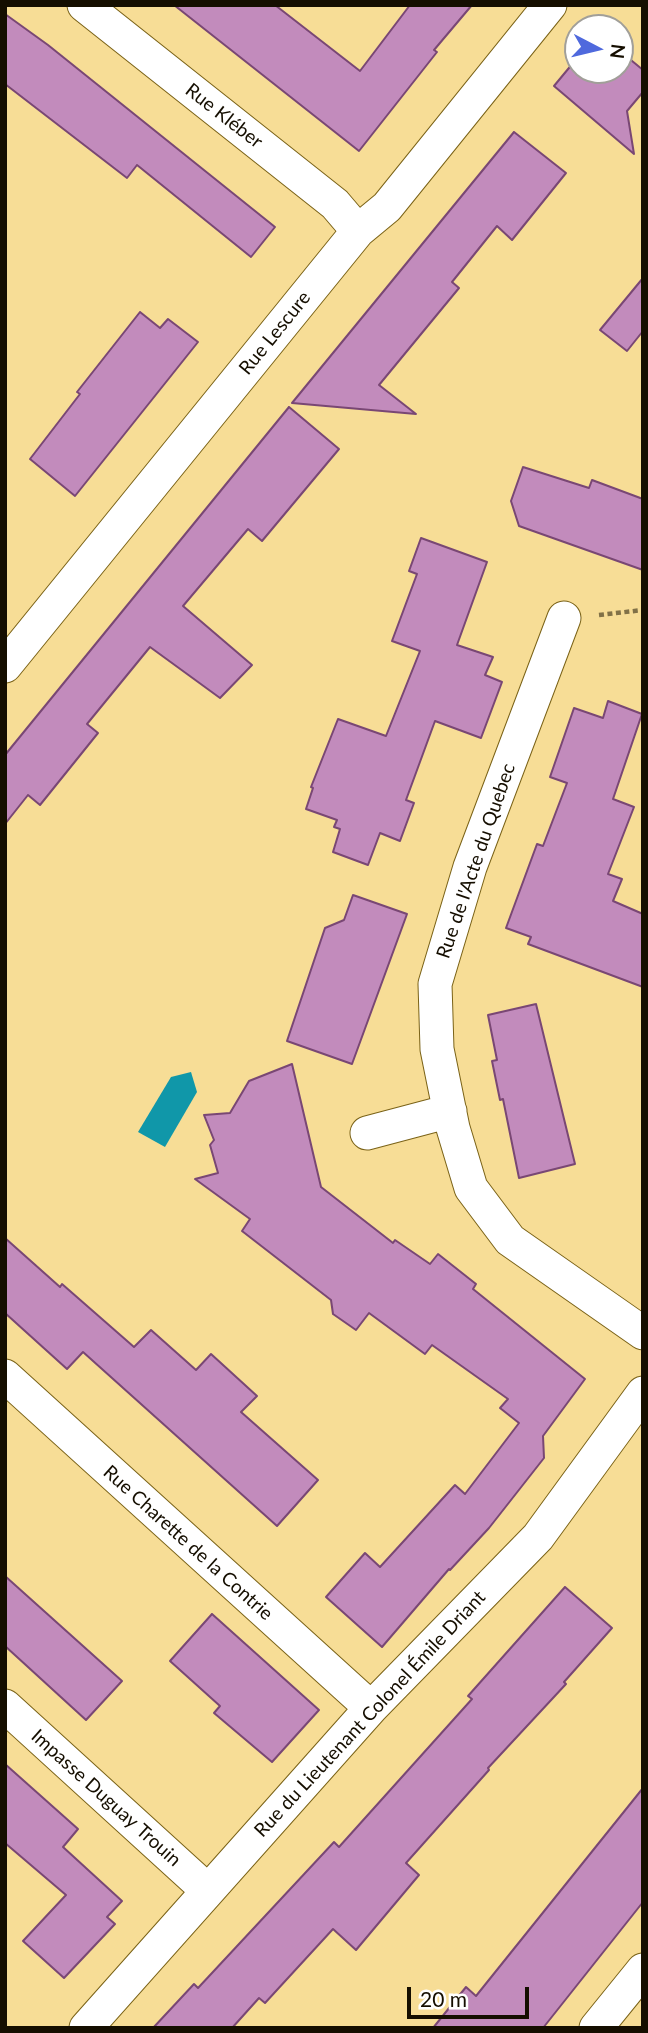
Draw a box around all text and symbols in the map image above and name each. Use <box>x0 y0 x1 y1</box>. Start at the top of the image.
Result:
north arrow <box>564 14 634 84</box>
text: N <box>606 43 631 60</box>
street label: Rue Kléber <box>181 79 267 153</box>
street label: Rue Lescure <box>235 287 315 379</box>
street label: Rue de l'Acte du Quebec <box>432 761 520 961</box>
street label: Rue Charette de la Contrie <box>98 1461 278 1625</box>
street label: Rue du Lieutenant Colonel Émile Driant <box>250 1586 490 1842</box>
street label: Impasse Duguay Trouin <box>26 1725 186 1871</box>
scale bar <box>410 1974 532 2018</box>
text: 20 m <box>420 1986 467 2011</box>

